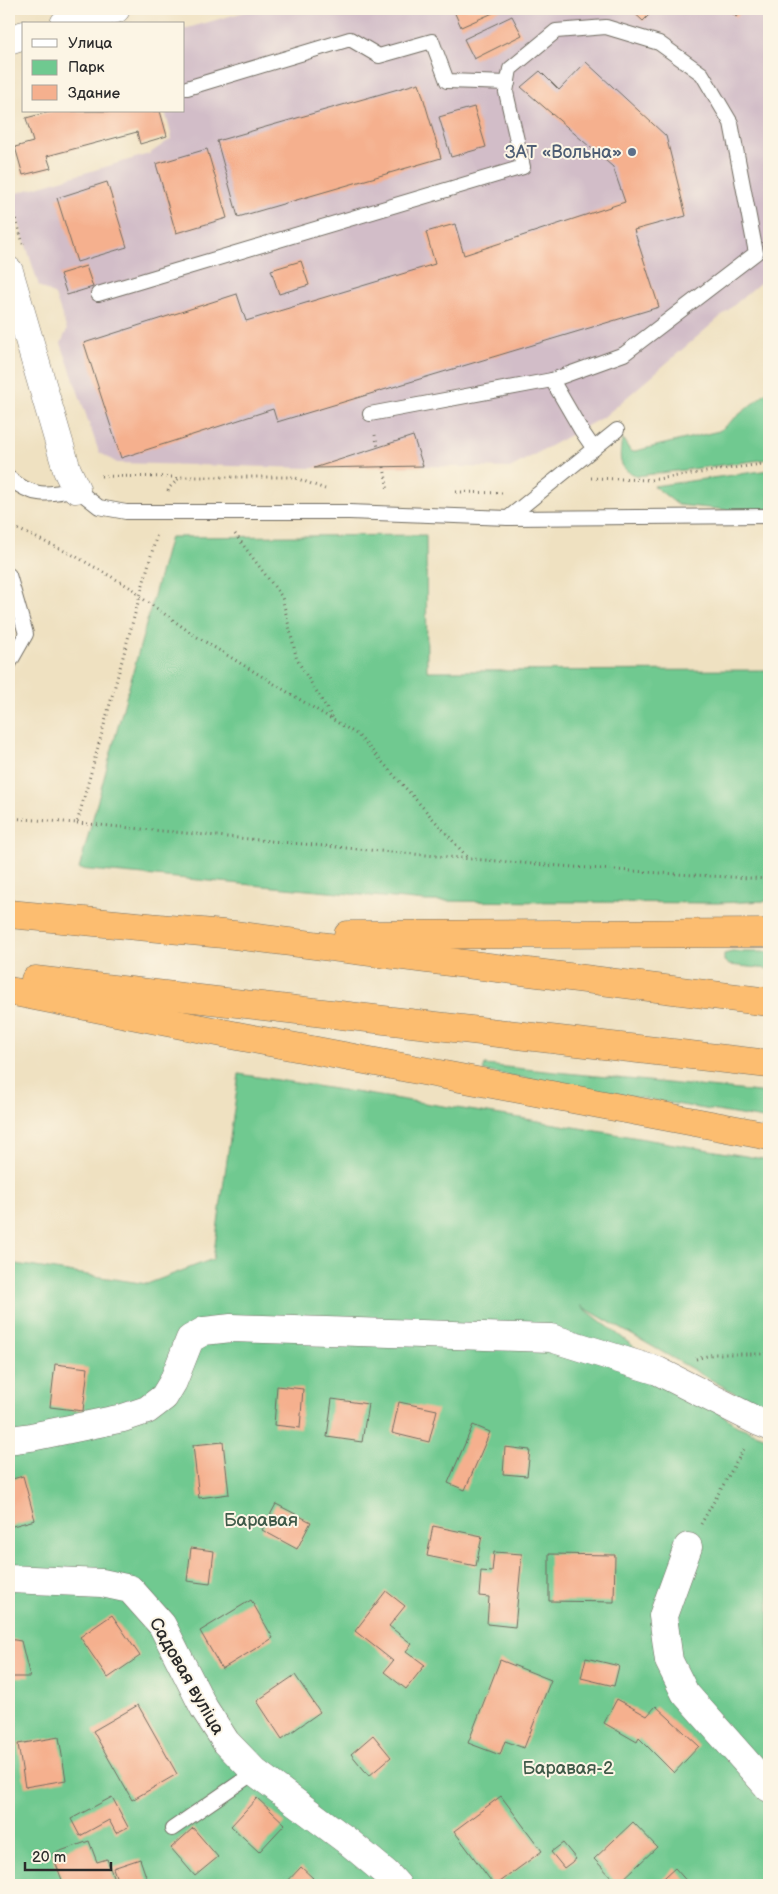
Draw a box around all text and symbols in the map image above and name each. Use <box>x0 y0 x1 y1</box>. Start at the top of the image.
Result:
legend <box>22 22 185 112</box>
text: Улица <box>68 34 113 53</box>
text: Парк <box>68 58 105 77</box>
text: Здание <box>68 84 120 103</box>
place label: ЗАТ «Вольна» <box>505 142 622 163</box>
marker: ЗАТ «Вольна» <box>626 146 638 158</box>
park label: Баравая <box>224 1510 298 1531</box>
street label: Садовая вуліца <box>145 1614 229 1739</box>
park label: Баравая-2 <box>522 1758 614 1779</box>
scale bar <box>25 1839 111 1871</box>
text: 20 m <box>32 1848 66 1867</box>

